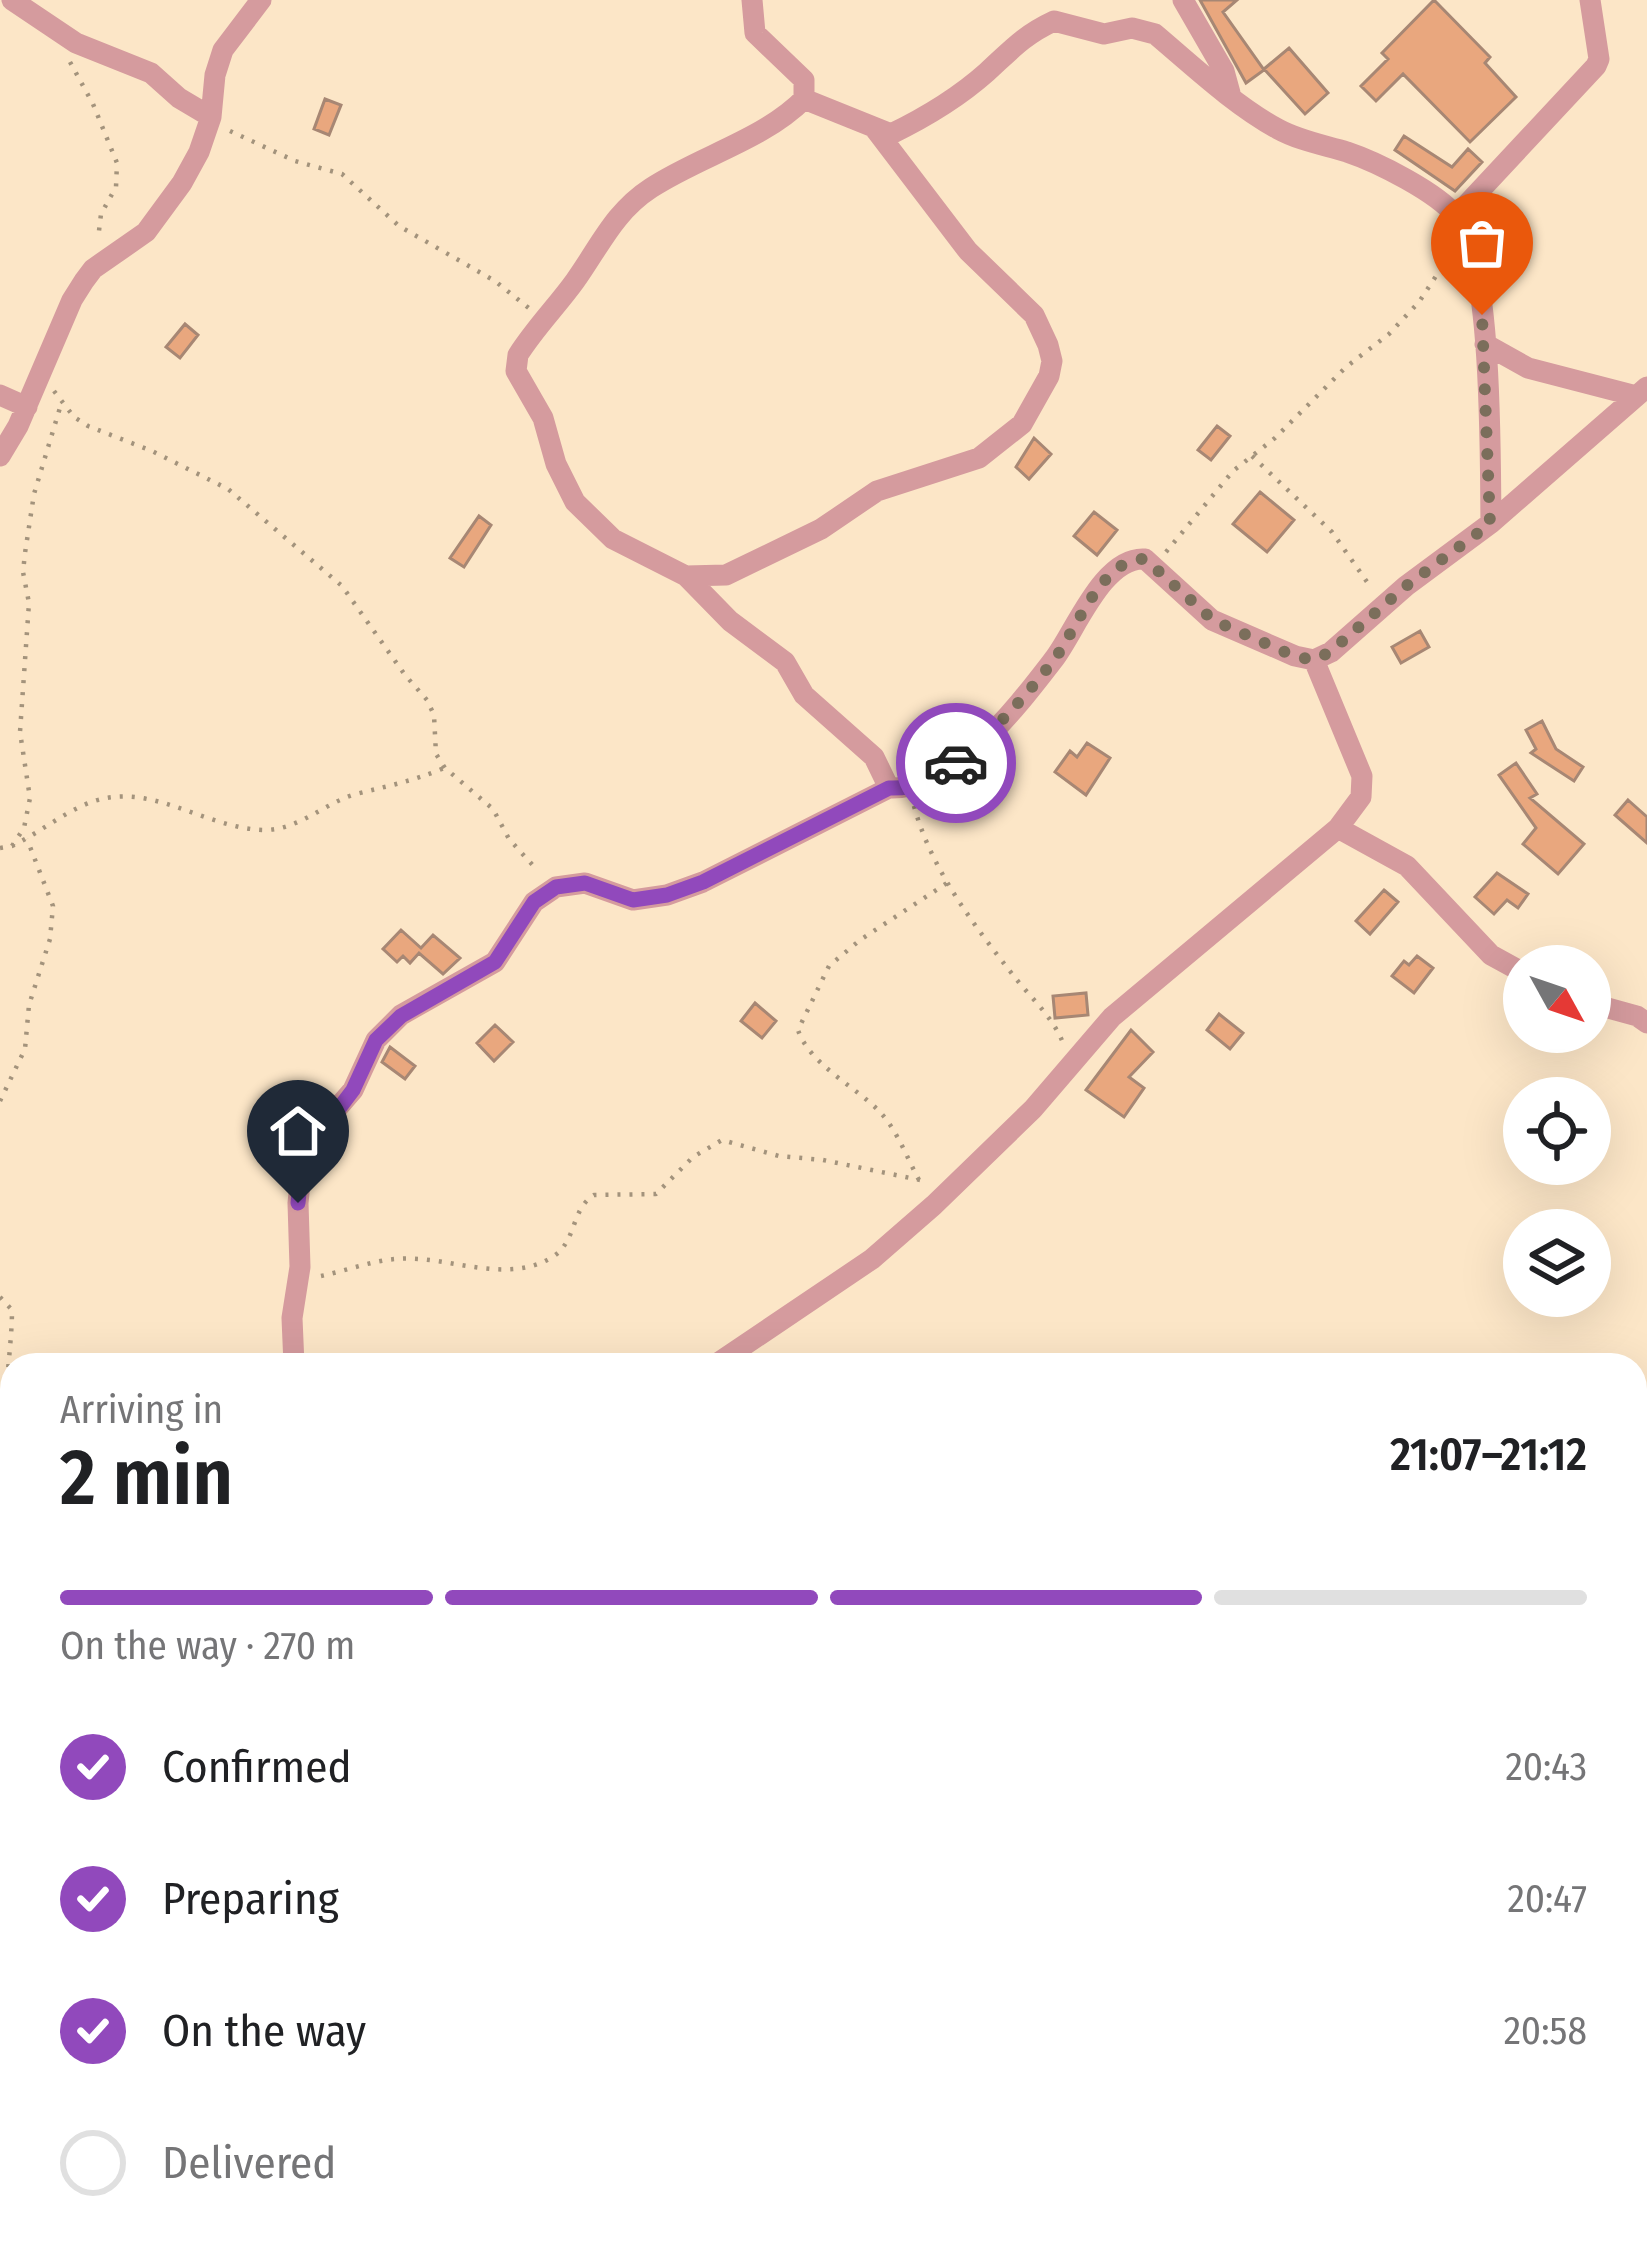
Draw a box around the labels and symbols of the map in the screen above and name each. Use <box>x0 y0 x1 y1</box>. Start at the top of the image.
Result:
pin <box>1431 192 1533 315</box>
courier <box>896 703 1016 823</box>
north arrow <box>1503 945 1611 1053</box>
pin <box>247 1080 349 1203</box>

